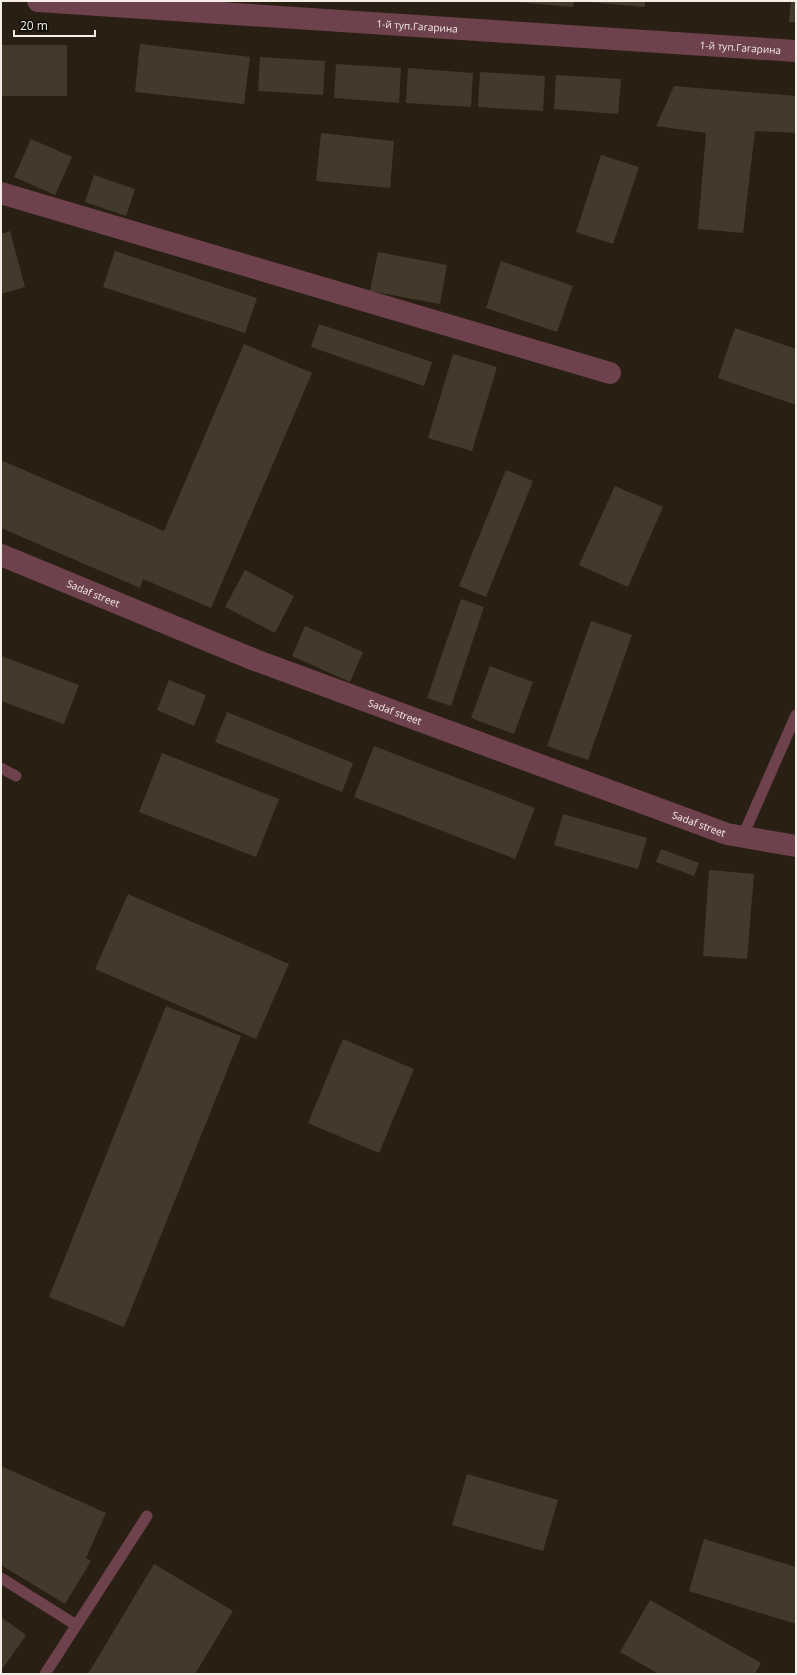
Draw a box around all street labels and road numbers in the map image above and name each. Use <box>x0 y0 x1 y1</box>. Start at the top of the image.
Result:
street label: 1-й туп.Гагарина <box>376 16 458 36</box>
street label: 1-й туп.Гагарина <box>699 38 782 57</box>
street label: Sadaf street <box>65 576 122 611</box>
street label: Sadaf street <box>366 695 424 728</box>
street label: Sadaf street <box>670 807 728 840</box>

